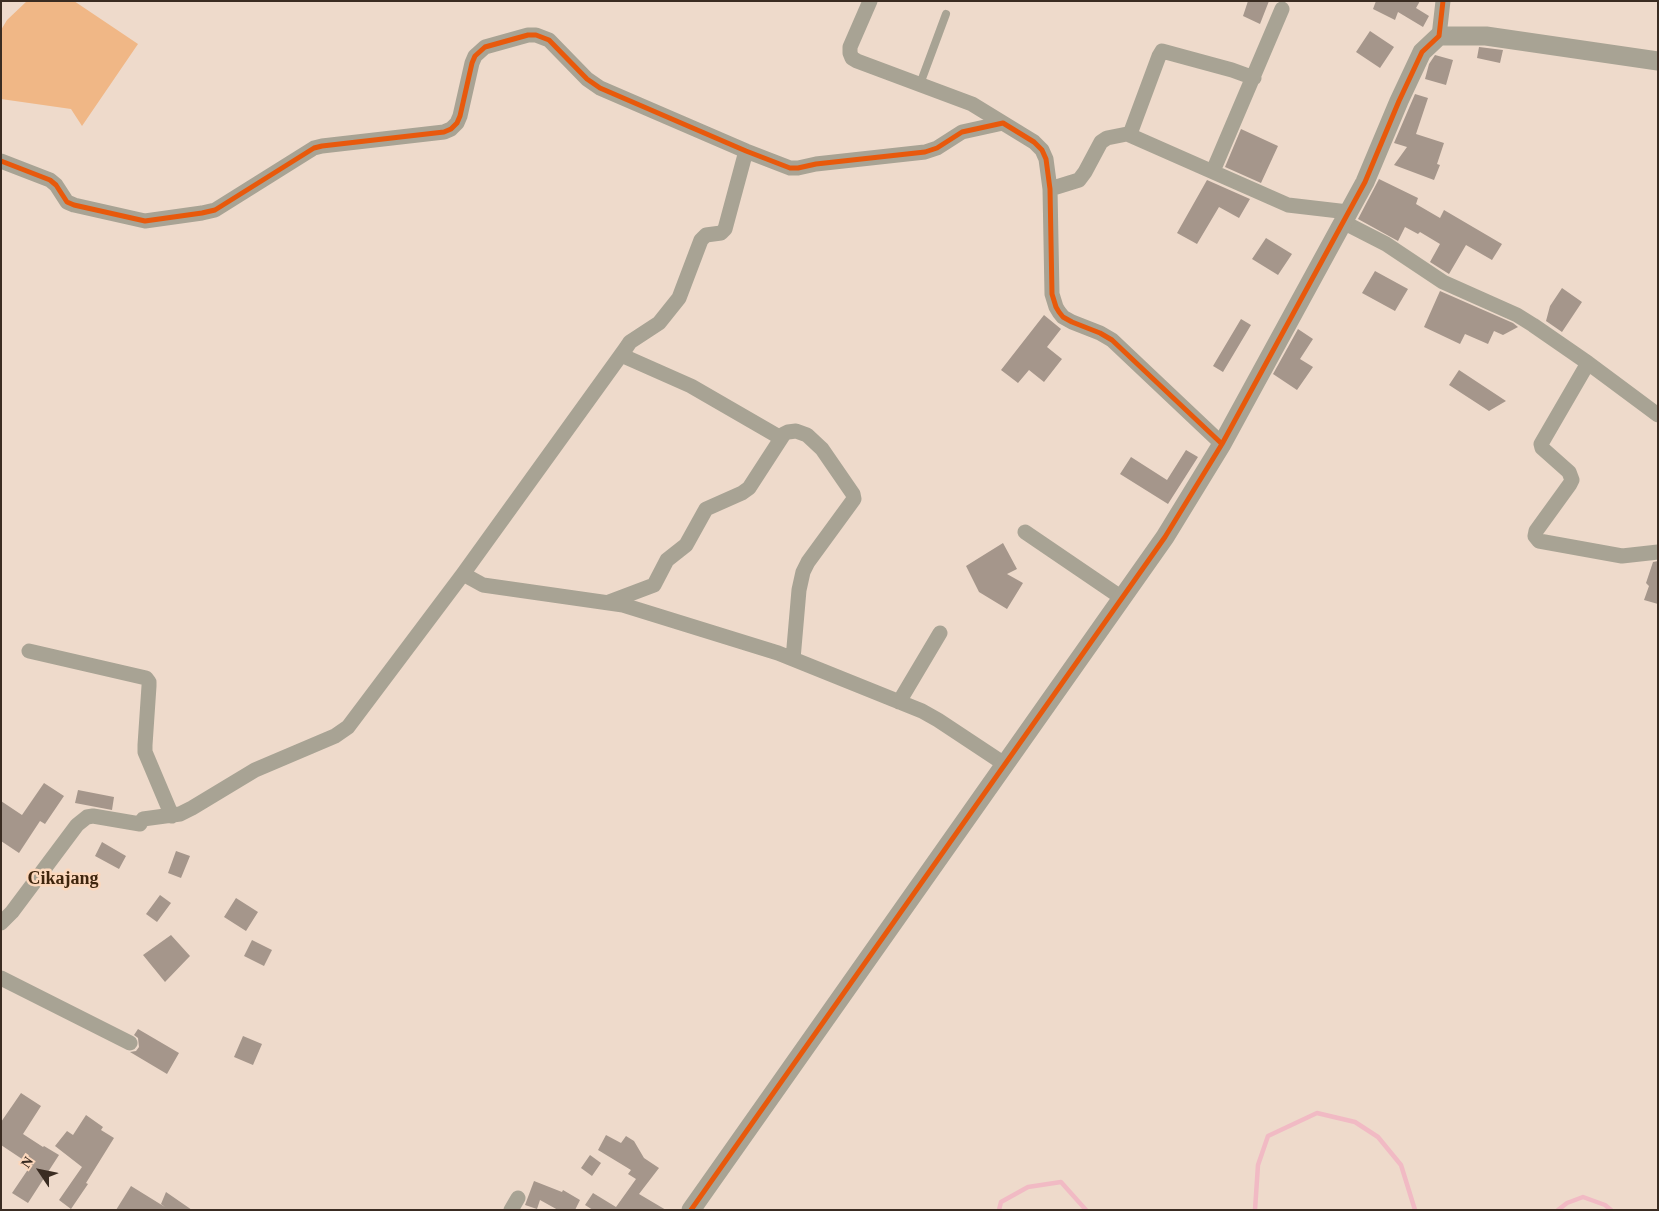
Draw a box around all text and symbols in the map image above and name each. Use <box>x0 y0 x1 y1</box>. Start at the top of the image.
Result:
district label: Cikajang <box>27 868 99 890</box>
north arrow <box>15 1146 65 1196</box>
text: N <box>18 1154 36 1171</box>

